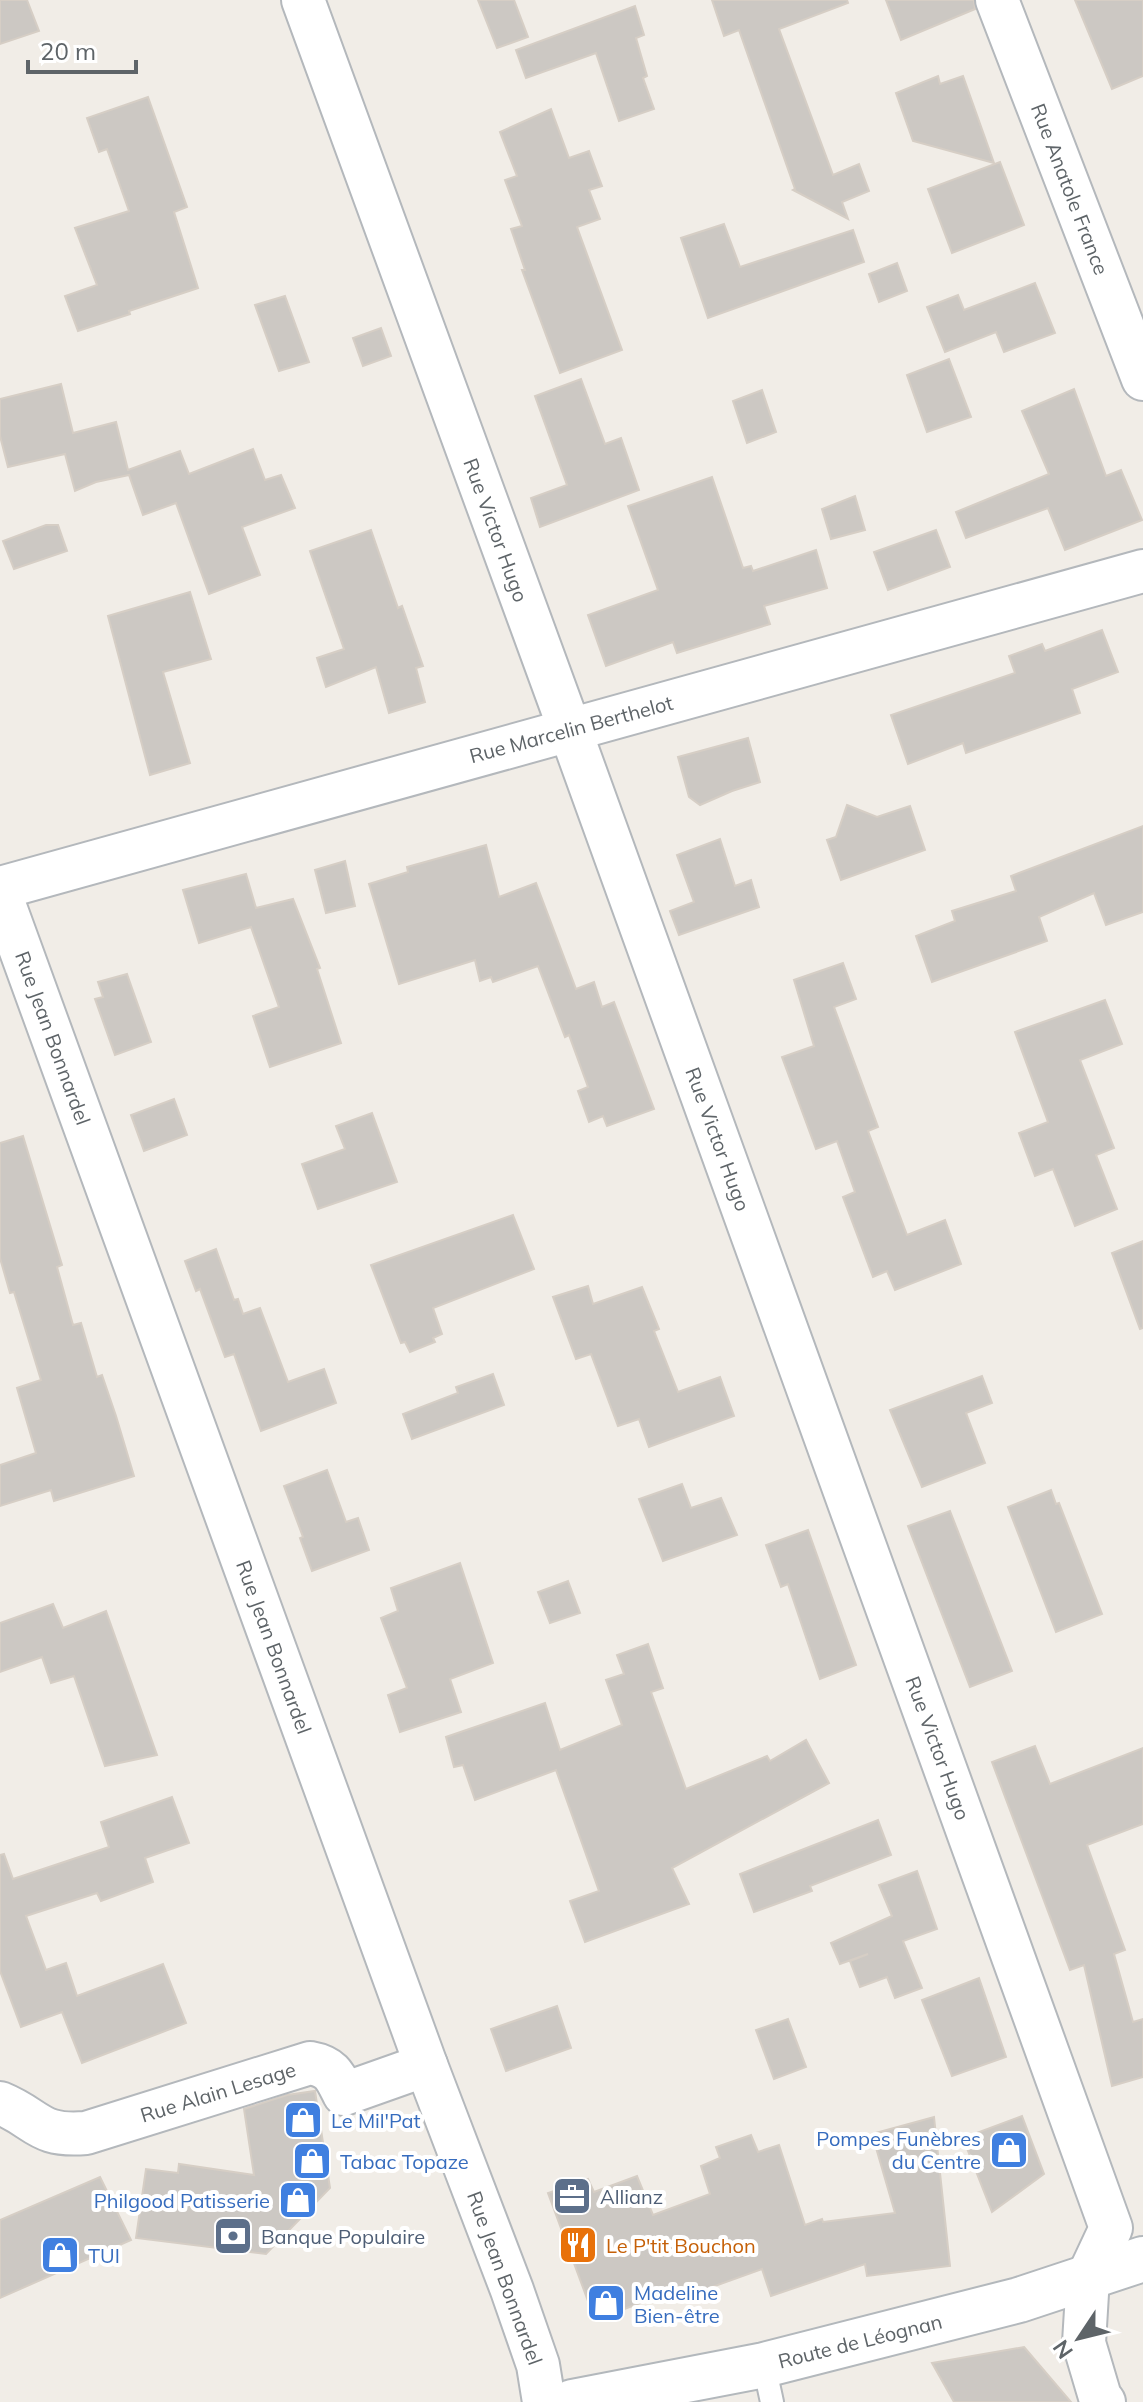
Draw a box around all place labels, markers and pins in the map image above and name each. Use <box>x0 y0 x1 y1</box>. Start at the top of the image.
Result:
shop icon: Le Mil'Pat <box>282 2099 324 2141</box>
place label: Le Mil'Pat <box>331 2108 421 2133</box>
place label: Pompes Funèbres du Centre <box>816 2126 981 2174</box>
shop icon: Pompes Funèbres du Centre <box>988 2129 1030 2171</box>
shop icon: Tabac Topaze <box>291 2140 333 2182</box>
place label: Tabac Topaze <box>340 2149 469 2174</box>
office icon: Allianz <box>551 2175 593 2217</box>
shop icon: Philgood Patisserie <box>277 2179 319 2221</box>
place label: Allianz <box>600 2184 663 2209</box>
place label: Philgood Patisserie <box>94 2188 270 2213</box>
bank icon: Banque Populaire <box>212 2215 254 2257</box>
place label: Banque Populaire <box>261 2224 425 2249</box>
restaurant icon: Le P'tit Bouchon <box>557 2224 599 2266</box>
place label: Le P'tit Bouchon <box>606 2233 756 2258</box>
shop icon: TUI <box>39 2234 81 2276</box>
place label: TUI <box>88 2243 120 2268</box>
place label: Madeline Bien-être <box>634 2280 720 2328</box>
shop icon: Madeline Bien-être <box>585 2282 627 2324</box>

